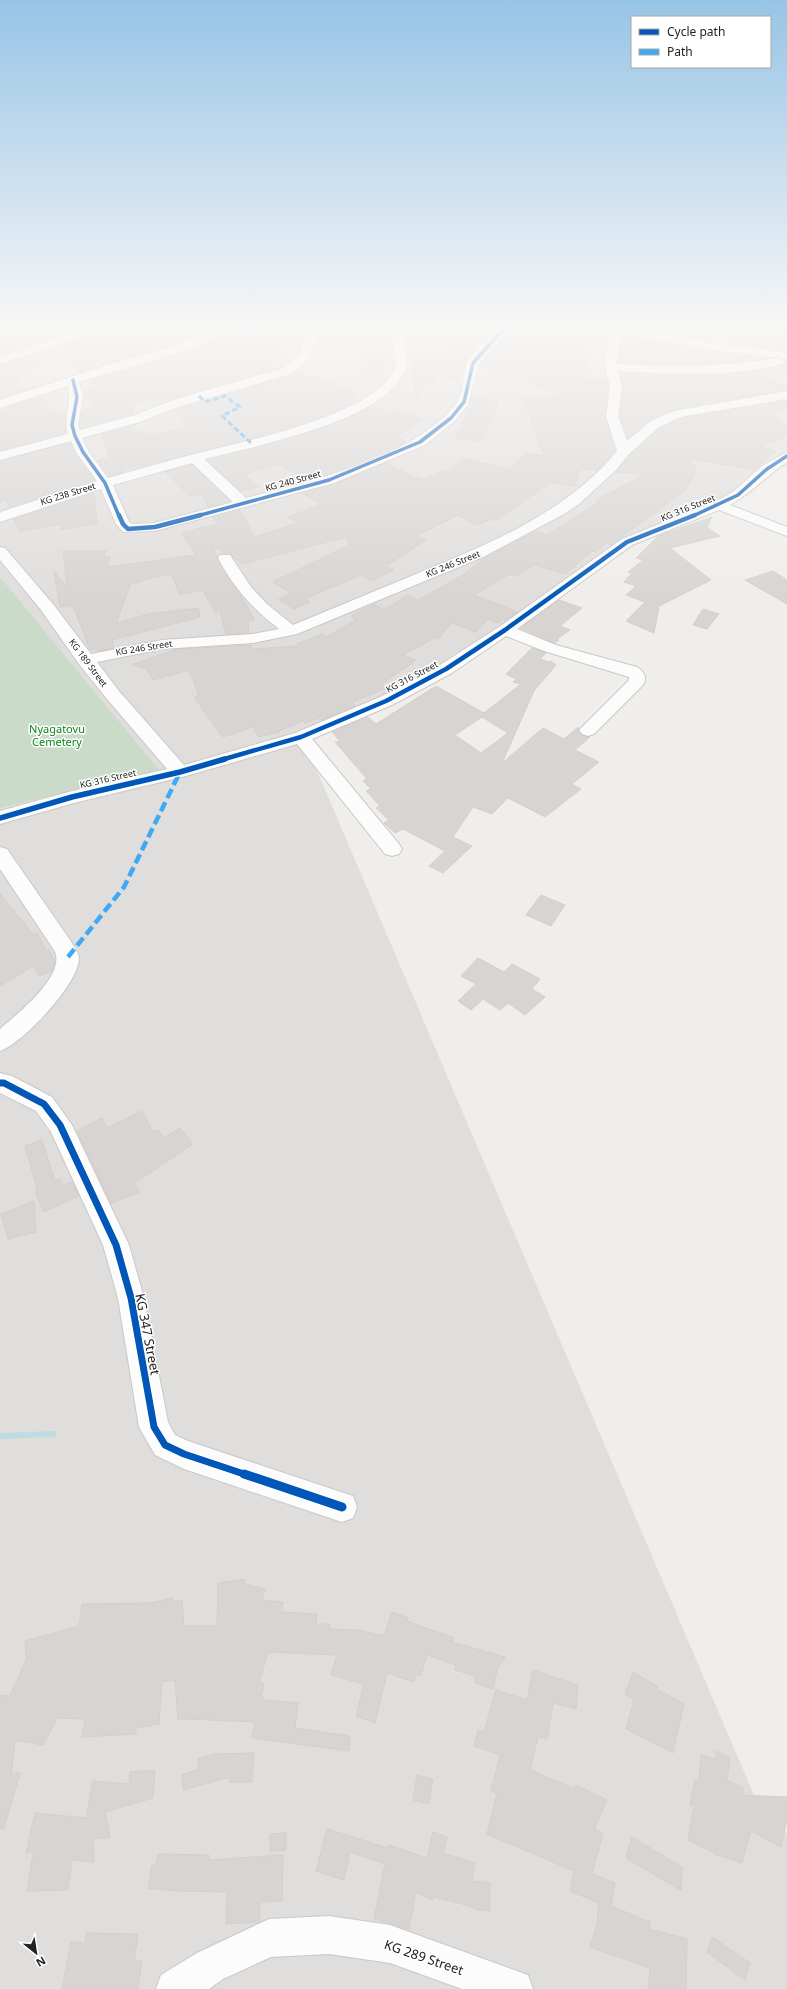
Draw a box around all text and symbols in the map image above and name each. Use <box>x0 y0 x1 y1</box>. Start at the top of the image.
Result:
legend <box>631 16 771 68</box>
text: Cycle path <box>667 23 725 40</box>
text: Path <box>667 43 693 60</box>
street label: KG 240 Street <box>264 467 323 494</box>
street label: KG 238 Street <box>39 479 98 508</box>
street label: KG 316 Street <box>659 491 717 524</box>
street label: KG 246 Street <box>424 547 482 580</box>
street label: KG 189 Street <box>66 636 111 690</box>
street label: KG 246 Street <box>115 636 174 658</box>
street label: KG 316 Street <box>383 657 441 696</box>
park label: Nyagatovu Cemetery <box>29 721 85 749</box>
street label: KG 316 Street <box>79 766 138 791</box>
street label: KG 347 Street <box>131 1292 165 1377</box>
north arrow <box>16 1933 56 1973</box>
street label: KG 289 Street <box>382 1935 466 1979</box>
text: N <box>34 1953 49 1971</box>

